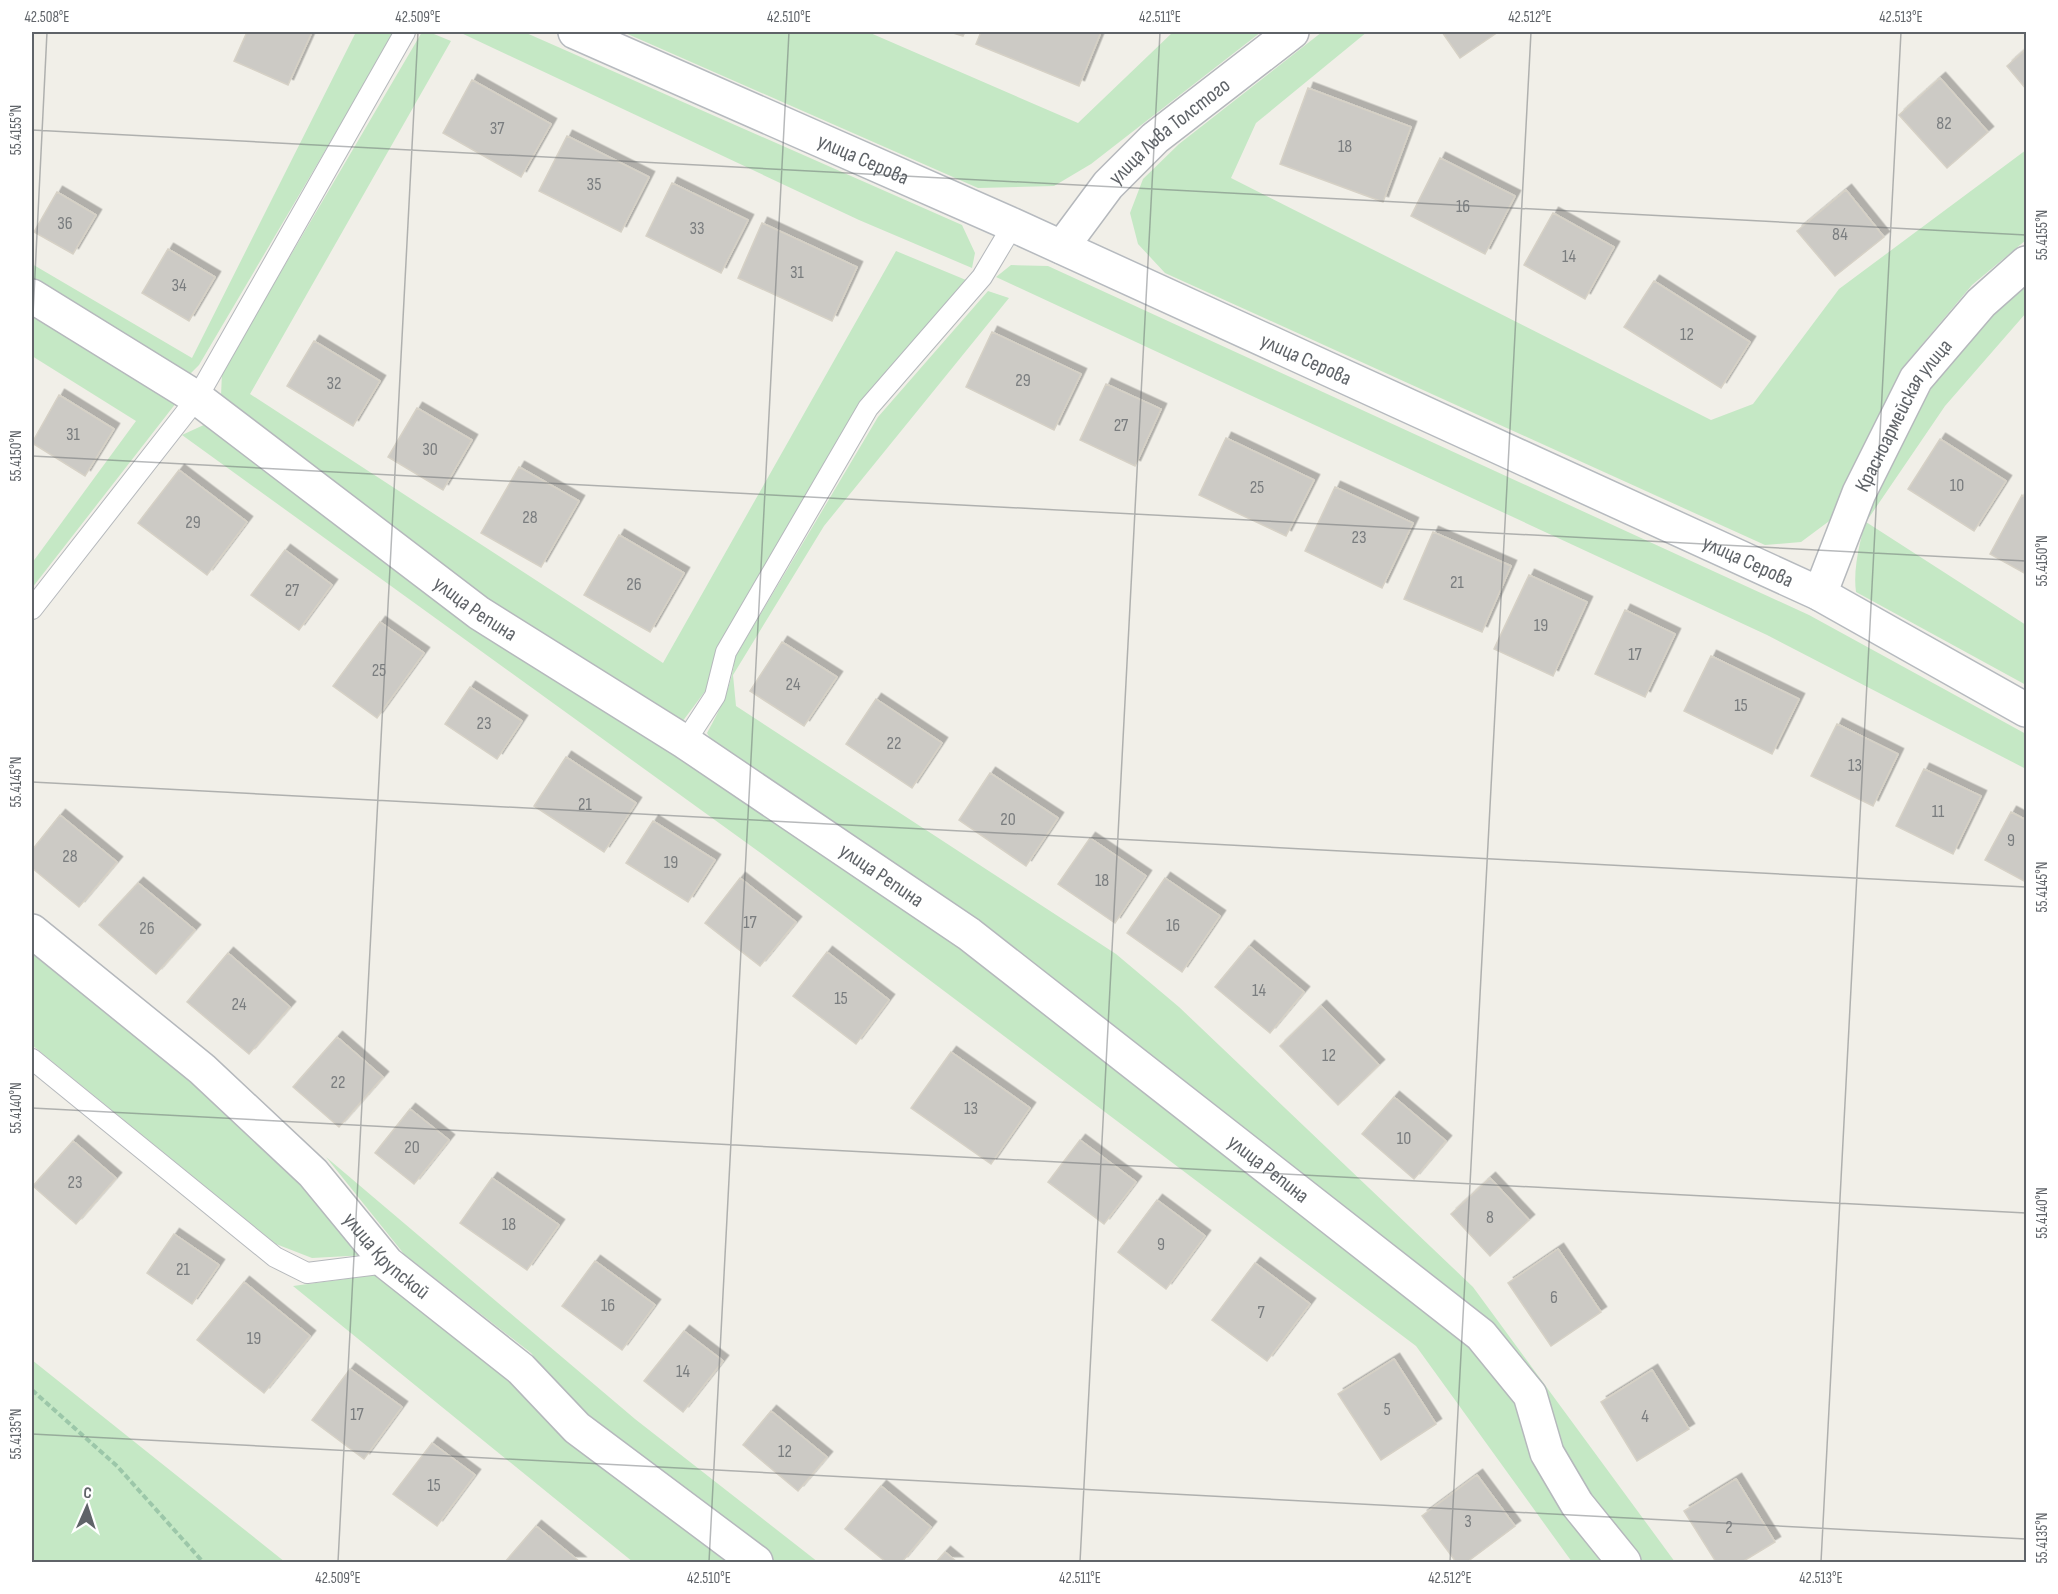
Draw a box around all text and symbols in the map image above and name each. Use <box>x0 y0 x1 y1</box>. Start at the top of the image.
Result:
text: 42.508°E <box>25 8 70 27</box>
text: 42.509°E <box>395 8 441 27</box>
text: 42.510°E <box>767 8 811 27</box>
text: 42.511°E <box>1139 8 1181 27</box>
text: 42.512°E <box>1508 8 1552 27</box>
text: 42.513°E <box>1879 8 1923 27</box>
street label: улица Льва Толстого <box>1104 73 1235 190</box>
text: 55.4155°N <box>7 105 26 155</box>
house number: 82 <box>1936 113 1952 134</box>
house number: 37 <box>490 118 505 139</box>
street label: улица Серова <box>814 128 913 190</box>
house number: 18 <box>1338 136 1352 157</box>
house number: 35 <box>587 174 601 195</box>
house number: 16 <box>1456 196 1470 217</box>
text: 55.4155°N <box>2033 210 2052 260</box>
house number: 36 <box>57 213 73 234</box>
house number: 33 <box>689 218 705 239</box>
house number: 84 <box>1832 224 1848 245</box>
house number: 14 <box>1562 246 1576 267</box>
house number: 31 <box>790 262 805 283</box>
house number: 34 <box>171 275 187 296</box>
house number: 12 <box>1680 324 1694 345</box>
street label: улица Серова <box>1257 328 1355 391</box>
street label: Красноармейская улица <box>1850 334 1958 496</box>
house number: 29 <box>1015 370 1031 391</box>
house number: 32 <box>327 373 341 394</box>
house number: 27 <box>1114 415 1129 436</box>
house number: 31 <box>66 424 81 445</box>
text: 55.4150°N <box>7 430 26 482</box>
house number: 30 <box>422 439 438 460</box>
house number: 10 <box>1950 475 1964 496</box>
house number: 25 <box>1250 477 1264 498</box>
house number: 28 <box>522 507 538 528</box>
house number: 29 <box>185 512 201 533</box>
house number: 23 <box>1352 527 1367 548</box>
street label: улица Серова <box>1699 530 1797 593</box>
text: 55.4150°N <box>2033 535 2052 587</box>
street label: улица Репина <box>428 571 521 647</box>
house number: 21 <box>1450 572 1465 593</box>
house number: 26 <box>626 574 642 595</box>
house number: 27 <box>285 580 300 601</box>
house number: 19 <box>1534 615 1548 636</box>
house number: 17 <box>1628 644 1643 665</box>
house number: 25 <box>372 660 386 681</box>
house number: 24 <box>786 674 801 695</box>
house number: 15 <box>1734 695 1748 716</box>
house number: 23 <box>477 713 492 734</box>
house number: 22 <box>887 733 901 754</box>
house number: 13 <box>1848 755 1862 776</box>
text: 55.4145°N <box>7 757 26 807</box>
house number: 21 <box>578 794 593 815</box>
house number: 11 <box>1932 801 1945 822</box>
house number: 20 <box>1000 809 1016 830</box>
house number: 9 <box>2007 830 2015 851</box>
street label: улица Репина <box>834 838 928 913</box>
house number: 28 <box>62 846 78 867</box>
house number: 19 <box>664 852 678 873</box>
text: 55.4145°N <box>2033 862 2052 912</box>
house number: 18 <box>1095 870 1109 891</box>
house number: 17 <box>743 912 758 933</box>
house number: 16 <box>1166 915 1180 936</box>
house number: 26 <box>139 918 155 939</box>
house number: 14 <box>1252 980 1266 1001</box>
house number: 15 <box>834 988 848 1009</box>
house number: 24 <box>232 994 247 1015</box>
house number: 12 <box>1322 1045 1336 1066</box>
house number: 22 <box>331 1072 345 1093</box>
text: 55.4140°N <box>7 1082 26 1134</box>
house number: 13 <box>964 1098 978 1119</box>
house number: 10 <box>1397 1128 1411 1149</box>
street label: улица Репина <box>1223 1129 1314 1209</box>
house number: 20 <box>404 1137 420 1158</box>
house number: 23 <box>68 1172 83 1193</box>
text: 55.4140°N <box>2033 1187 2052 1239</box>
street label: улица Крупской <box>338 1207 434 1305</box>
house number: 8 <box>1486 1207 1494 1228</box>
house number: 18 <box>502 1214 516 1235</box>
house number: 9 <box>1157 1234 1165 1255</box>
house number: 21 <box>176 1259 191 1280</box>
house number: 6 <box>1550 1287 1558 1308</box>
house number: 16 <box>601 1295 615 1316</box>
house number: 7 <box>1257 1302 1265 1323</box>
house number: 19 <box>247 1328 261 1349</box>
house number: 14 <box>676 1361 690 1382</box>
house number: 5 <box>1383 1399 1391 1420</box>
house number: 17 <box>350 1404 365 1425</box>
house number: 4 <box>1641 1406 1649 1427</box>
text: 55.4135°N <box>7 1409 26 1459</box>
house number: 12 <box>778 1441 792 1462</box>
house number: 15 <box>427 1475 441 1496</box>
north arrow <box>57 1477 117 1537</box>
text: С <box>83 1484 92 1503</box>
house number: 3 <box>1464 1511 1472 1532</box>
text: 55.4135°N <box>2033 1513 2052 1563</box>
house number: 2 <box>1725 1517 1733 1538</box>
text: 42.509°E <box>315 1569 361 1588</box>
text: 42.510°E <box>687 1569 731 1588</box>
text: 42.511°E <box>1059 1569 1101 1588</box>
text: 42.512°E <box>1428 1569 1472 1588</box>
text: 42.513°E <box>1799 1569 1843 1588</box>

